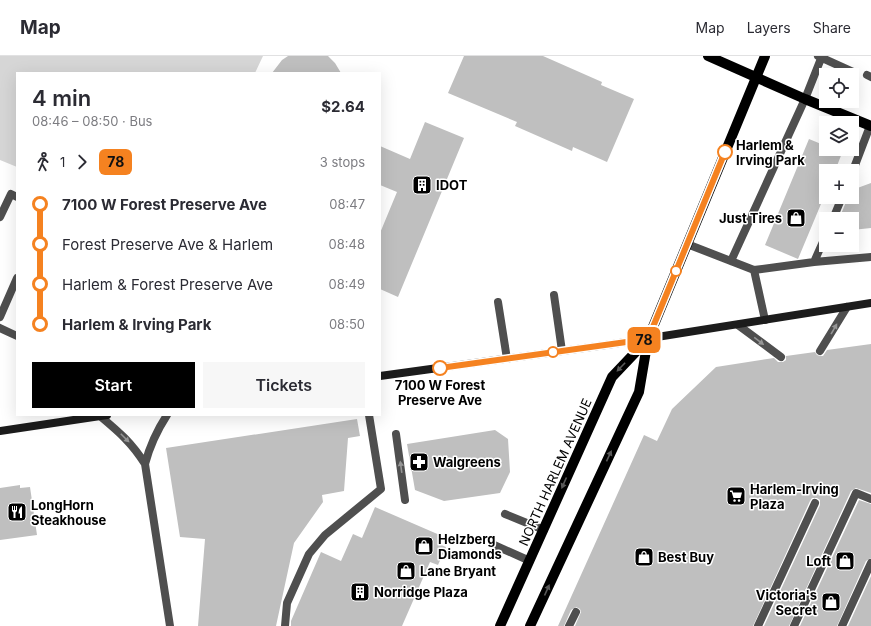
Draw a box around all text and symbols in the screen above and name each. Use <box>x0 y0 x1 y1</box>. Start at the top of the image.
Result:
text: Map <box>20 16 61 39</box>
text: Map <box>696 19 725 36</box>
text: Layers <box>747 19 791 36</box>
text: Share <box>813 19 851 36</box>
map controls <box>819 68 859 252</box>
button: locate <box>819 68 859 108</box>
text: 4 min <box>32 85 91 111</box>
text: $2.64 <box>321 97 365 116</box>
text: 08:46 – 08:50 · Bus <box>32 113 152 129</box>
button: layers <box>819 116 859 156</box>
place label: Harlem & Irving Park <box>736 137 805 168</box>
marker: Harlem & Irving Park <box>717 144 733 160</box>
icon: walk <box>32 151 54 173</box>
icon: forward <box>71 151 93 173</box>
text: 78 <box>107 153 124 170</box>
text: 1 <box>60 154 65 170</box>
text: 3 stops <box>320 154 365 170</box>
button: + <box>819 164 859 204</box>
building icon: IDOT <box>411 174 433 196</box>
place label: IDOT <box>436 177 468 193</box>
text: 7100 W Forest Preserve Ave <box>62 195 267 214</box>
text: 08:47 <box>329 196 365 212</box>
shop icon: Just Tires <box>785 207 807 229</box>
place label: Just Tires <box>719 210 782 226</box>
button: − <box>819 212 859 252</box>
text: Forest Preserve Ave & Harlem <box>62 235 273 254</box>
text: 08:48 <box>329 236 365 252</box>
unlabelled marker <box>670 265 682 277</box>
text: Harlem & Forest Preserve Ave <box>62 275 273 294</box>
text: 08:49 <box>329 276 365 292</box>
text: Harlem & Irving Park <box>62 315 211 334</box>
text: 08:50 <box>329 316 365 332</box>
one-way arrow <box>830 323 837 335</box>
line badge: 78 <box>626 327 662 353</box>
text: 78 <box>635 331 653 348</box>
one-way arrow <box>754 337 765 345</box>
unlabelled marker <box>547 346 559 358</box>
marker: 7100 W Forest Preserve Ave <box>432 360 448 376</box>
button: Start <box>32 362 195 408</box>
button: Tickets <box>203 362 365 408</box>
one-way arrow <box>616 362 626 372</box>
place label: 7100 W Forest Preserve Ave <box>395 377 485 408</box>
street label: NORTH HARLEM AVENUE <box>515 396 595 548</box>
one-way arrow <box>120 433 130 443</box>
one-way arrow <box>606 450 612 461</box>
pharmacy icon: Walgreens <box>408 451 430 473</box>
place label: Walgreens <box>433 454 501 470</box>
one-way arrow <box>398 461 404 473</box>
one-way arrow <box>561 478 567 490</box>
place label: Harlem-Irving Plaza <box>750 481 839 512</box>
supermarket icon: Harlem-Irving Plaza <box>725 485 747 507</box>
place label: LongHorn Steakhouse <box>31 497 107 528</box>
restaurant icon: LongHorn Steakhouse <box>6 501 28 523</box>
place label: Helzberg Diamonds <box>438 531 502 562</box>
shop icon: Helzberg Diamonds <box>413 535 435 557</box>
shop icon: Best Buy <box>633 546 655 568</box>
place label: Best Buy <box>658 549 714 565</box>
shop icon: Loft <box>834 550 856 572</box>
place label: Loft <box>806 553 831 569</box>
shop icon: Lane Bryant <box>395 560 417 582</box>
place label: Lane Bryant <box>420 563 496 579</box>
building icon: Norridge Plaza <box>349 581 371 603</box>
place label: Norridge Plaza <box>374 584 468 600</box>
one-way arrow <box>544 584 550 596</box>
place label: Victoria's Secret <box>756 587 817 618</box>
shop icon: Victoria's Secret <box>820 591 842 613</box>

